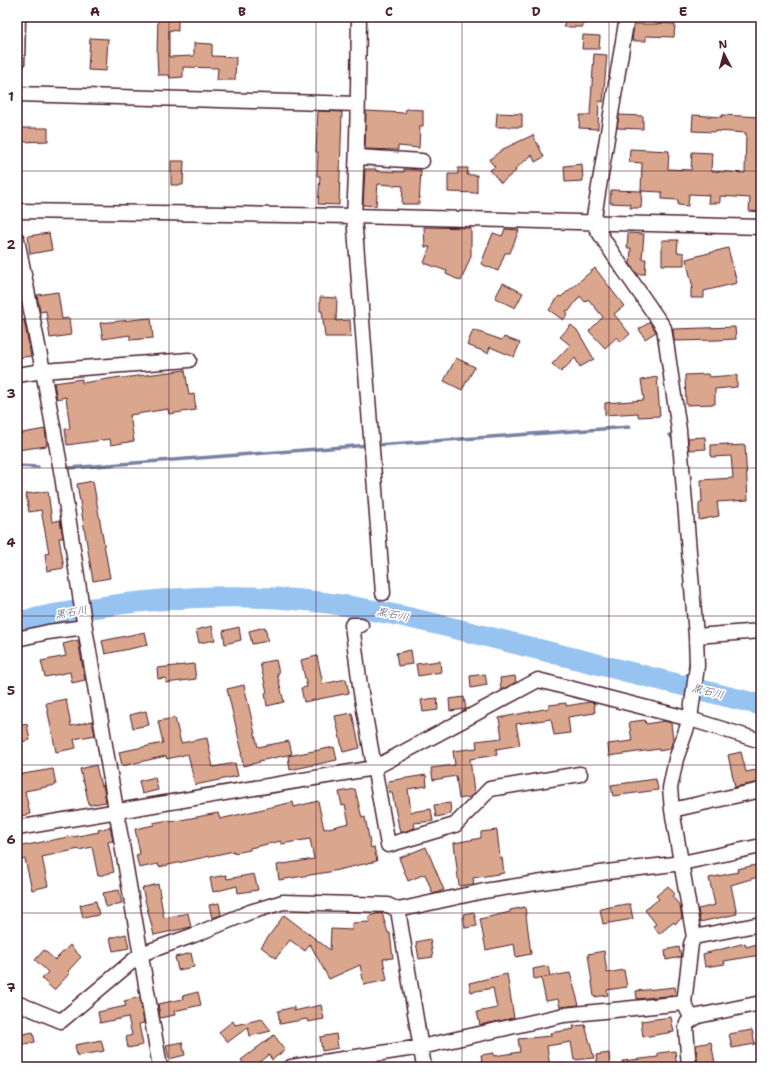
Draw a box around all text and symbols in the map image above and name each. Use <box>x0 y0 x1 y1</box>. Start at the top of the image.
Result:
text: A <box>90 3 100 20</box>
text: B <box>238 3 246 20</box>
text: C <box>385 3 393 20</box>
text: D <box>531 3 541 20</box>
text: E <box>679 3 688 20</box>
north arrow <box>704 34 744 74</box>
text: N <box>718 37 728 52</box>
text: 1 <box>8 88 14 105</box>
text: 2 <box>6 236 16 253</box>
text: 3 <box>6 385 16 402</box>
text: 4 <box>6 534 16 551</box>
water label: 黒石川 <box>54 602 89 623</box>
water label: 黒石川 <box>375 604 411 625</box>
water label: 黒石川 <box>690 680 726 703</box>
text: 5 <box>7 682 15 699</box>
text: 6 <box>6 831 16 848</box>
text: 7 <box>6 979 16 996</box>

